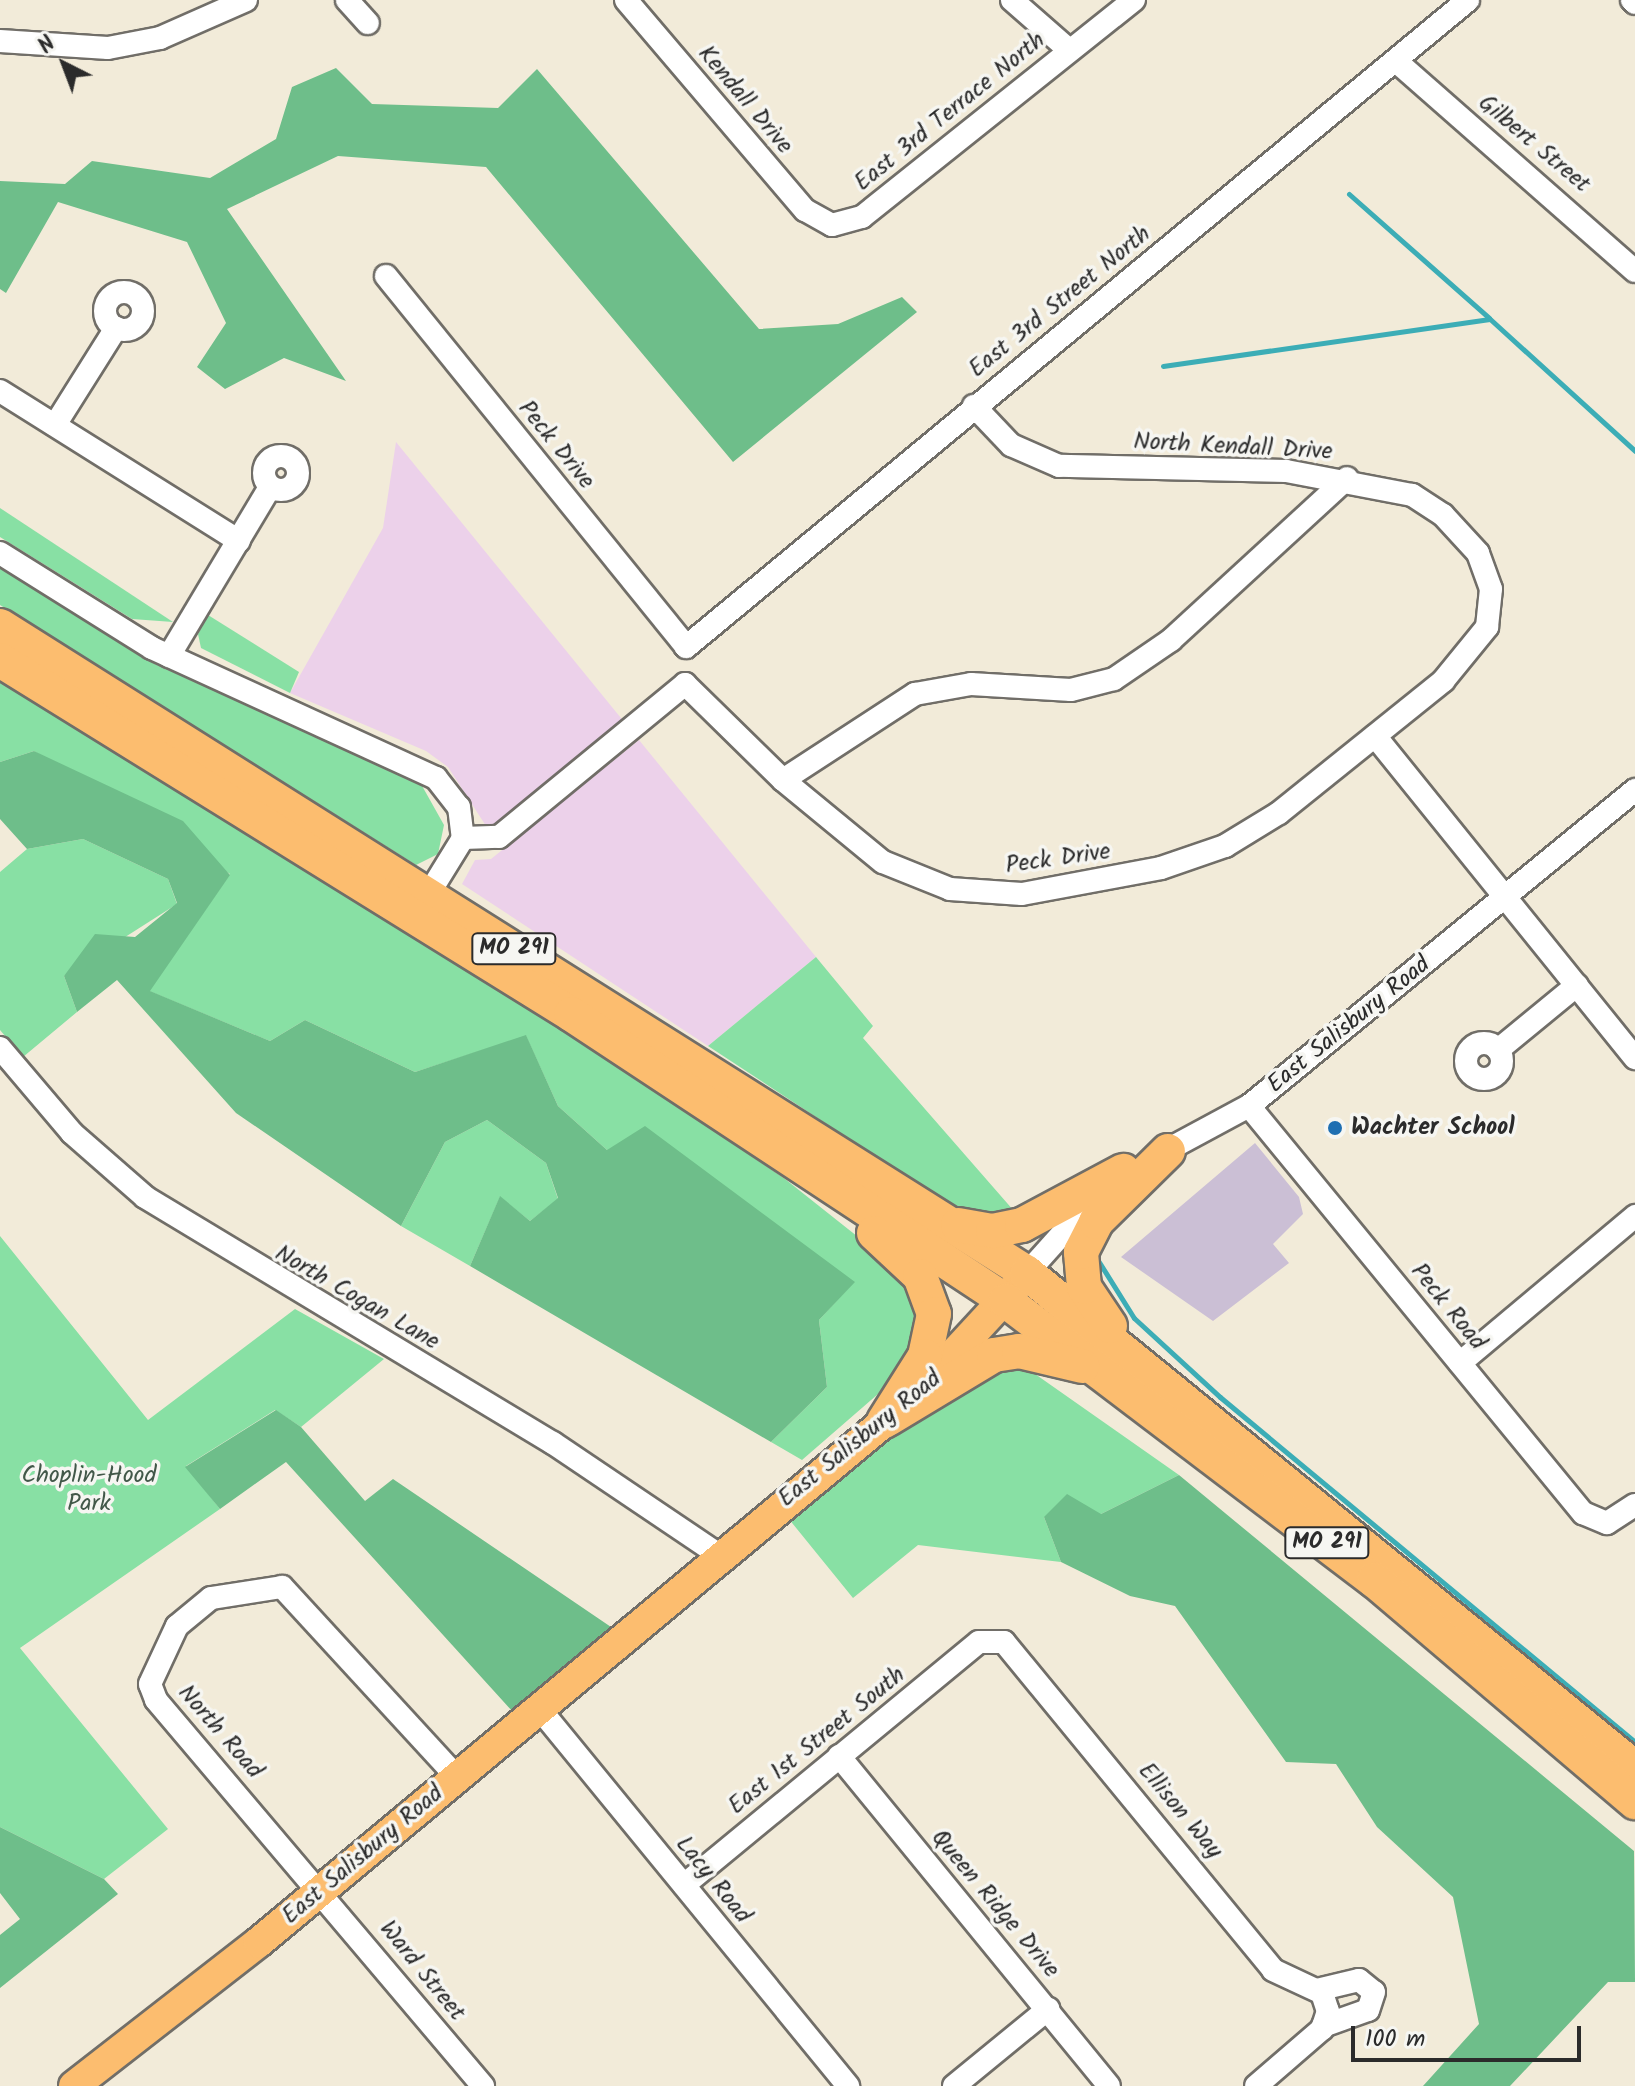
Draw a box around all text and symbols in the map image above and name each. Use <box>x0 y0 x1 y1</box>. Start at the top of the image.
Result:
north arrow <box>24 24 104 104</box>
street label: East 3rd Terrace North <box>849 26 1051 198</box>
text: N <box>31 28 64 63</box>
street label: Kendall Drive <box>691 40 799 160</box>
street label: Gilbert Street <box>1472 89 1596 199</box>
street label: East 3rd Street North <box>963 220 1157 384</box>
street label: Peck Drive <box>512 395 600 495</box>
street label: North Kendall Drive <box>1133 427 1333 467</box>
street label: Peck Drive <box>1004 837 1112 881</box>
road number: MO 291 <box>470 931 558 967</box>
street label: East Salisbury Road <box>1262 950 1436 1100</box>
place label: Wachter School <box>1351 1114 1515 1142</box>
marker: Wachter School <box>1326 1119 1344 1137</box>
street label: North Cogan Lane <box>270 1239 444 1357</box>
street label: Peck Road <box>1404 1258 1492 1356</box>
street label: East Salisbury Road <box>773 1364 947 1514</box>
park label: Choplin-Hood Park <box>22 1462 156 1518</box>
road number: MO 291 <box>1283 1525 1371 1561</box>
street label: East 1st Street South <box>723 1661 911 1821</box>
street label: North Road <box>171 1679 269 1785</box>
street label: Ellison Way <box>1132 1757 1228 1865</box>
street label: East Salisbury Road <box>277 1779 449 1931</box>
street label: Queen Ridge Drive <box>925 1824 1065 1984</box>
street label: Lacy Road <box>669 1831 757 1929</box>
street label: Ward Street <box>373 1915 471 2027</box>
scale bar <box>1355 2010 1585 2060</box>
text: 100 m <box>1365 2020 1425 2059</box>

